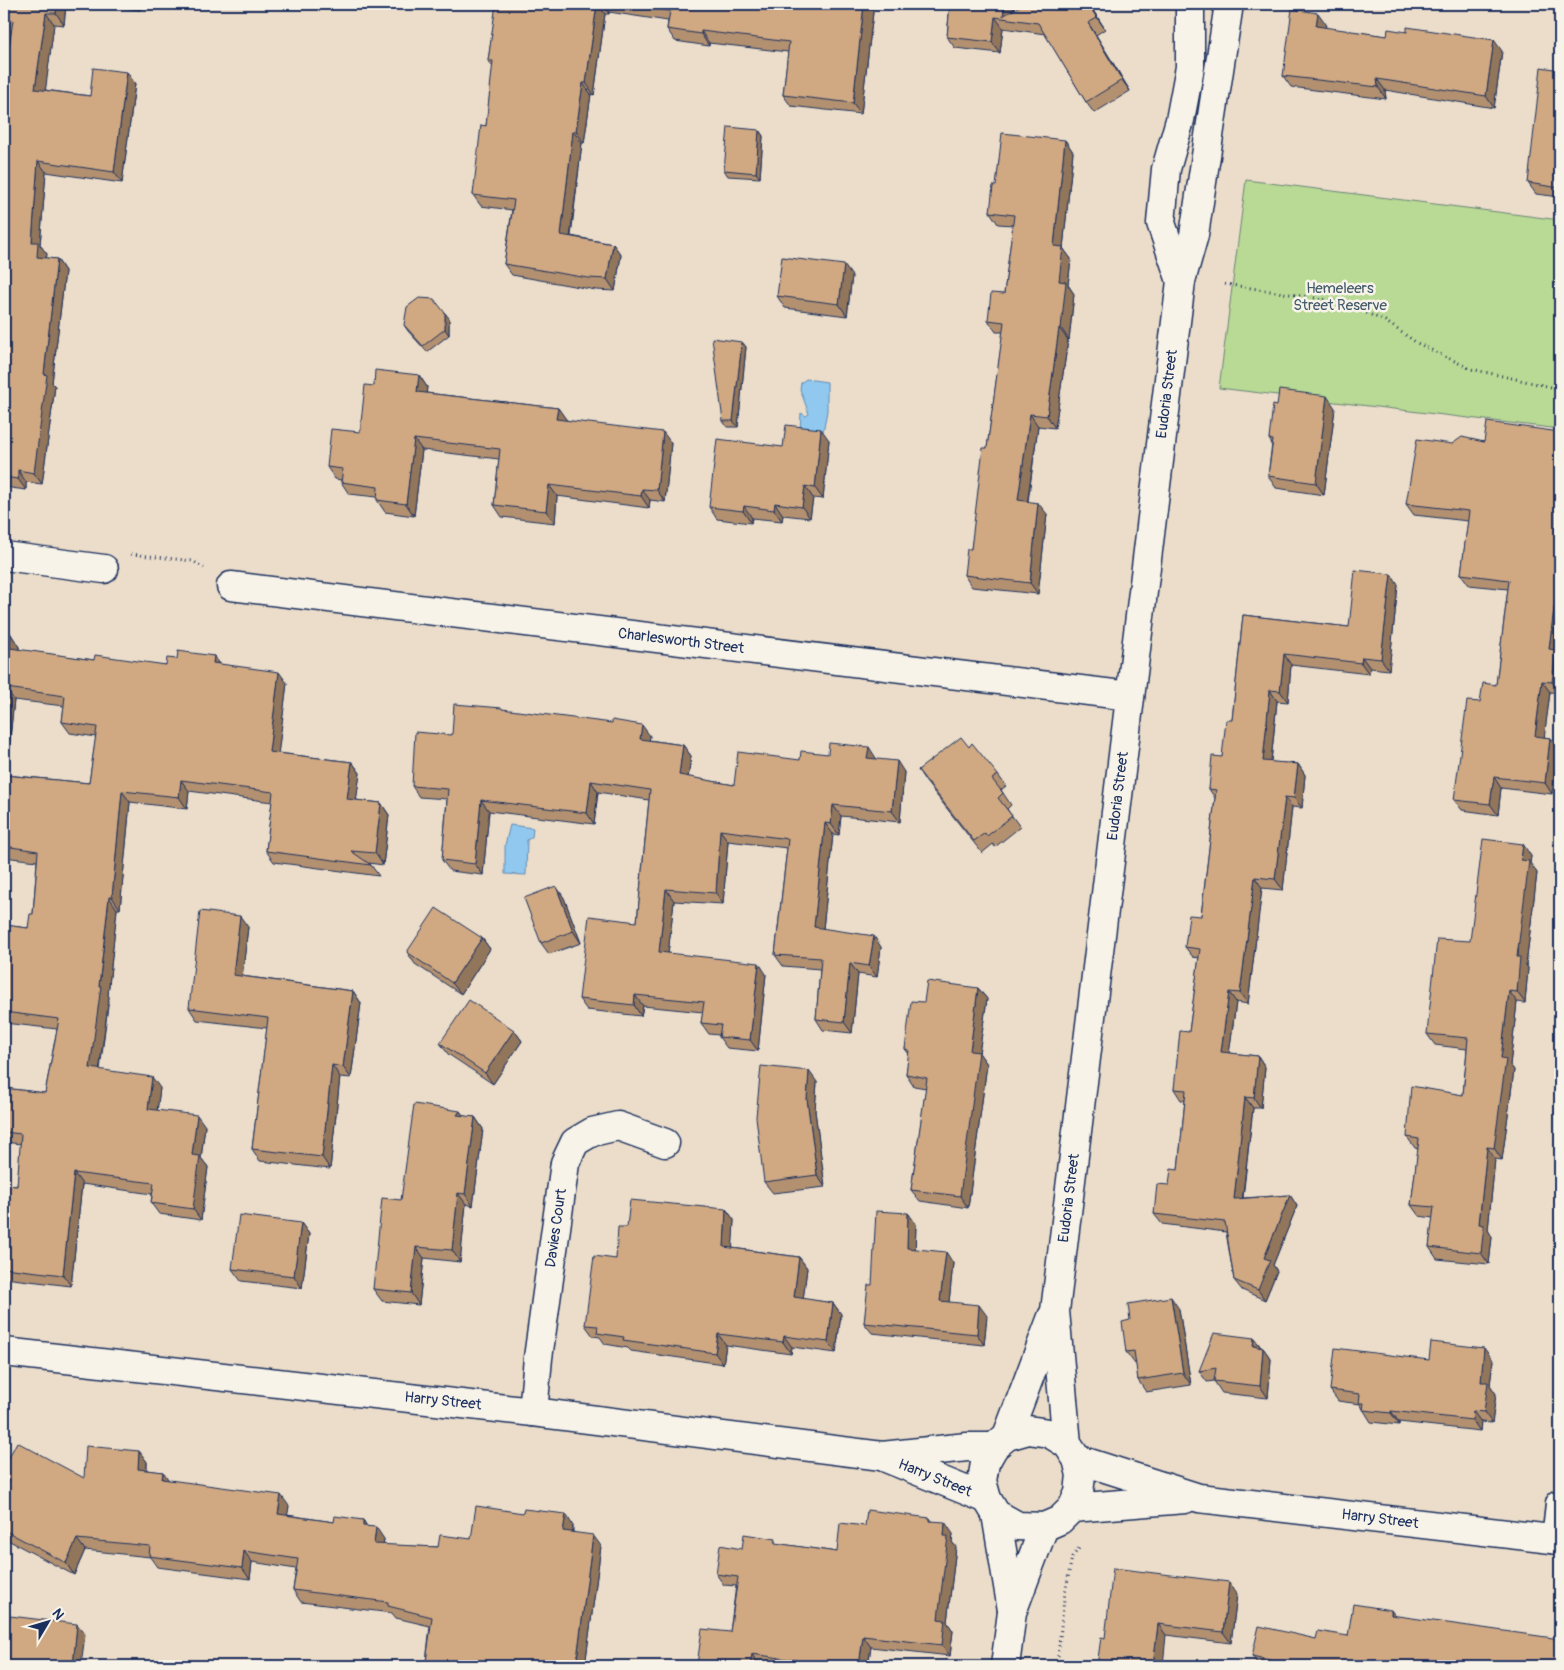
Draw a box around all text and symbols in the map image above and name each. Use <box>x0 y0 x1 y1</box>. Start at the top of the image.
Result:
park label: Hemeleers Street Reserve <box>1293 279 1387 315</box>
street label: Eudoria Street <box>1152 348 1182 440</box>
street label: Charlesworth Street <box>617 624 746 658</box>
street label: Eudoria Street <box>1103 750 1133 842</box>
street label: Eudoria Street <box>1054 1152 1084 1244</box>
street label: Davies Court <box>541 1186 571 1269</box>
street label: Harry Street <box>403 1387 483 1415</box>
street label: Harry Street <box>895 1455 975 1502</box>
street label: Harry Street <box>1340 1505 1421 1533</box>
north arrow <box>22 1598 72 1648</box>
text: N <box>48 1605 67 1623</box>

